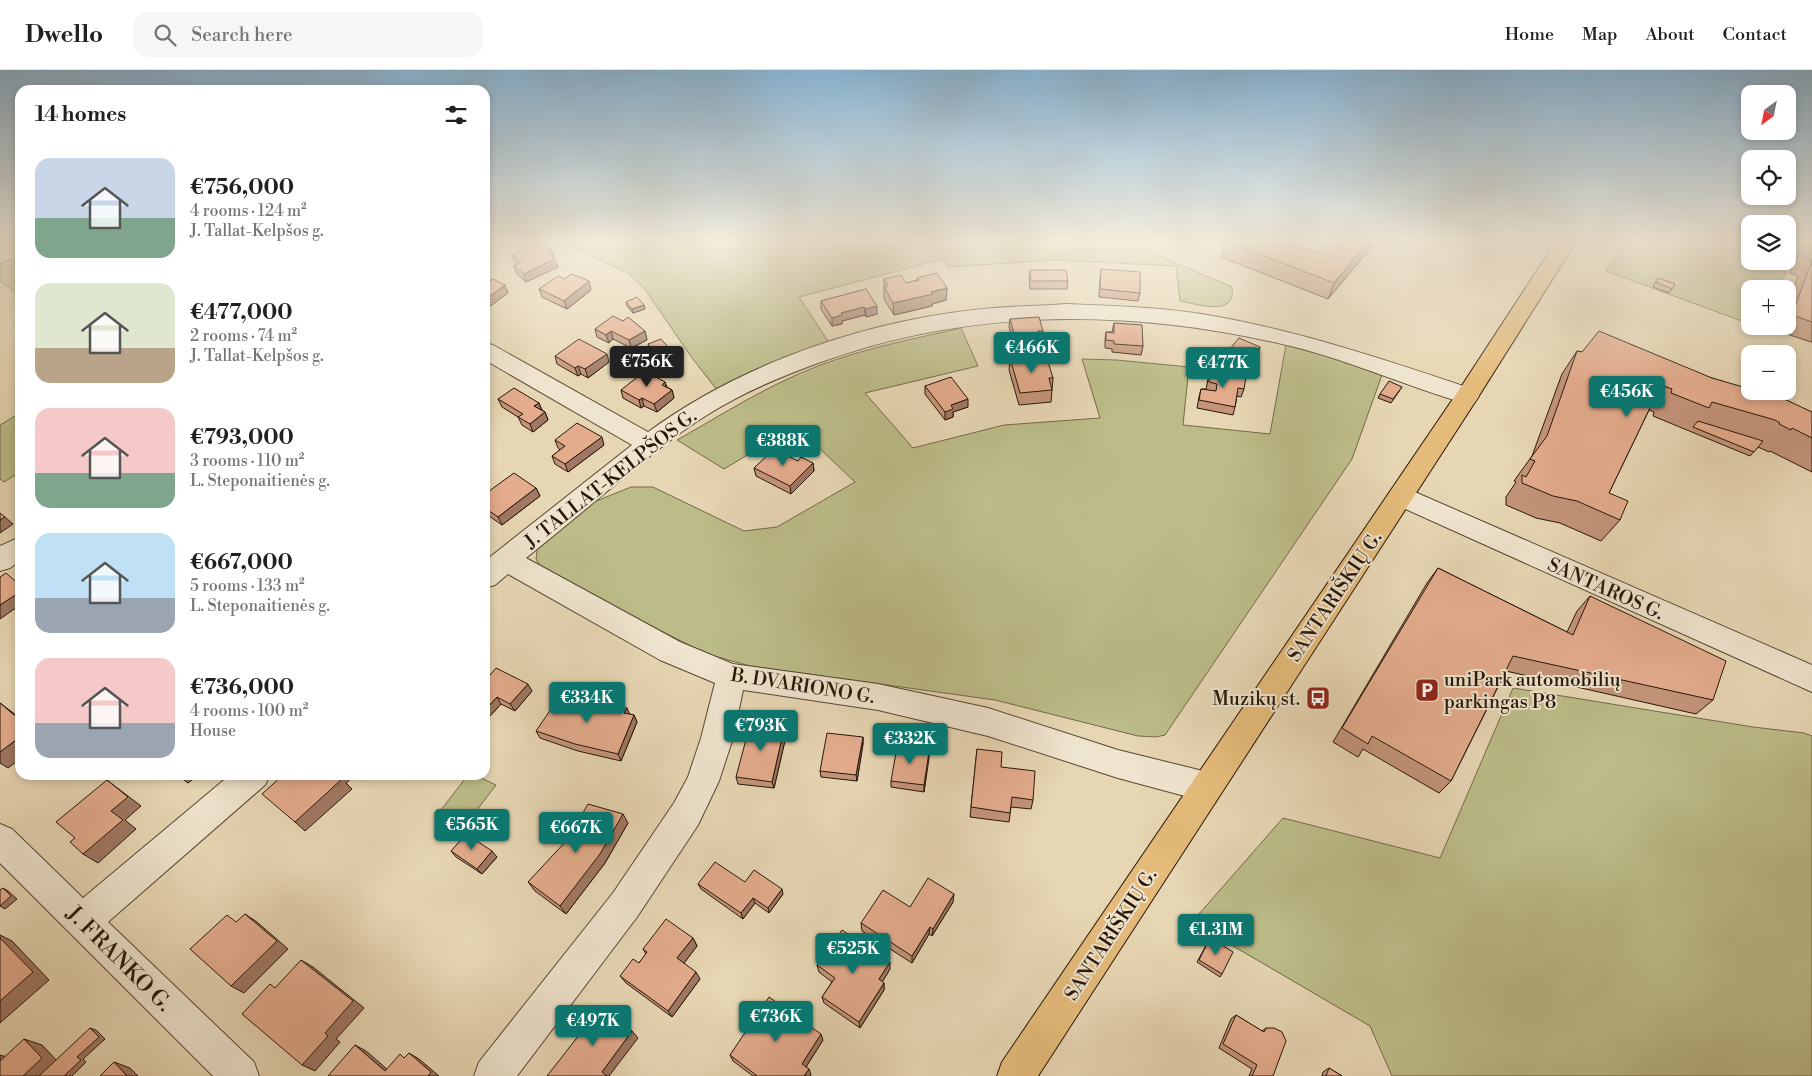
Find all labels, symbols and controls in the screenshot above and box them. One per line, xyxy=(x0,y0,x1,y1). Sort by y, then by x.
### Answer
search box xyxy=(133,12,483,57)
text: Dwello xyxy=(25,20,103,50)
icon: search xyxy=(151,21,179,49)
text: Search here xyxy=(191,23,293,47)
text: Home xyxy=(1505,23,1554,46)
text: Map xyxy=(1582,23,1618,46)
text: About xyxy=(1646,23,1695,46)
text: Contact xyxy=(1723,23,1787,46)
north arrow xyxy=(1741,85,1796,140)
map controls xyxy=(1741,85,1796,400)
icon: filters xyxy=(442,101,470,129)
text: 14 homes xyxy=(35,102,126,128)
button: locate xyxy=(1741,150,1796,205)
text: €756,000 xyxy=(190,175,294,201)
icon: home xyxy=(75,178,135,238)
text: 4 rooms · 124 m² xyxy=(190,201,307,221)
button: layers xyxy=(1741,215,1796,270)
text: J. Tallat-Kelpšos g. xyxy=(190,221,324,241)
button: + xyxy=(1741,280,1796,335)
text: €477,000 xyxy=(190,300,293,326)
icon: home xyxy=(75,303,135,363)
text: 2 rooms · 74 m² xyxy=(190,326,297,346)
pin: €466K xyxy=(997,332,1067,374)
text: €466K xyxy=(1005,338,1059,358)
button: − xyxy=(1741,345,1796,400)
text: J. Tallat-Kelpšos g. xyxy=(190,346,324,366)
pin: €756K xyxy=(612,346,682,388)
pin: €477K xyxy=(1188,346,1258,389)
text: €756K xyxy=(621,352,673,372)
text: €477K xyxy=(1197,353,1249,373)
pin: €456K xyxy=(1592,376,1662,418)
text: €456K xyxy=(1600,382,1654,402)
street label: J. TALLAT-KELPŠOS G. xyxy=(518,403,701,554)
pin: €388K xyxy=(748,424,818,467)
text: €793,000 xyxy=(190,425,294,451)
icon: home xyxy=(75,428,135,488)
text: €388K xyxy=(756,431,810,451)
text: 3 rooms · 110 m² xyxy=(190,451,304,471)
text: L. Steponaitienės g. xyxy=(190,471,330,491)
street label: SANTARIŠKIŲ G. xyxy=(1281,526,1387,666)
text: €667,000 xyxy=(190,550,293,576)
icon: home xyxy=(75,553,135,613)
street label: SANTAROS G. xyxy=(1544,553,1667,625)
text: 5 rooms · 133 m² xyxy=(190,576,305,596)
text: L. Steponaitienės g. xyxy=(190,596,330,616)
street label: B. DVARIONO G. xyxy=(728,663,876,709)
place label: uniPark automobilių parkingas P8 xyxy=(1444,668,1621,714)
text: €736,000 xyxy=(190,675,294,701)
parking icon: uniPark automobilių parkingas P8 xyxy=(1414,677,1440,703)
icon: home xyxy=(75,678,135,738)
pin: €334K xyxy=(552,682,622,724)
bus stop icon: Muzikų st. xyxy=(1305,685,1331,711)
place label: Muzikų st. xyxy=(1212,687,1300,711)
text: €334K xyxy=(560,688,614,708)
text: 4 rooms · 100 m² xyxy=(190,701,308,721)
pin: €793K xyxy=(726,710,796,752)
text: €793K xyxy=(735,716,787,736)
text: House xyxy=(190,721,236,741)
pin: €332K xyxy=(875,722,945,765)
text: €332K xyxy=(884,729,936,749)
pin: €565K xyxy=(437,808,507,851)
pin: €667K xyxy=(541,812,611,854)
text: €565K xyxy=(445,815,499,835)
text: €667K xyxy=(550,818,602,838)
street label: SANTARIŠKIŲ G. xyxy=(1058,864,1162,1005)
street label: J. FRANKO G. xyxy=(60,900,177,1017)
pin: €1.31M xyxy=(1175,914,1257,956)
text: €1.31M xyxy=(1189,920,1243,940)
pin: €525K xyxy=(818,932,888,975)
text: €525K xyxy=(826,939,880,959)
pin: €736K xyxy=(741,1000,811,1043)
pin: €497K xyxy=(558,1004,628,1047)
text: €736K xyxy=(750,1007,802,1027)
text: €497K xyxy=(566,1011,620,1031)

